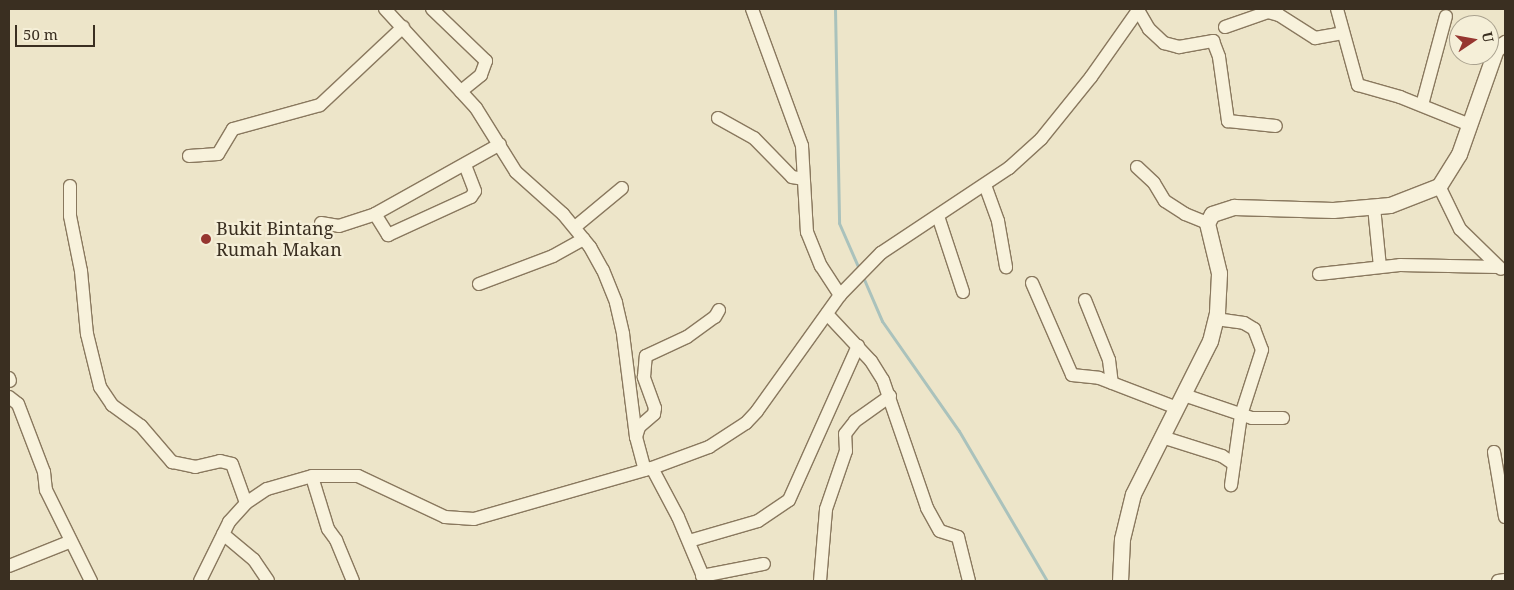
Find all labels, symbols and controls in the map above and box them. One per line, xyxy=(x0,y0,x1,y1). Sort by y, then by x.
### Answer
scale bar xyxy=(18,15,98,47)
north arrow xyxy=(1449,15,1499,65)
text: 50 m xyxy=(23,24,58,44)
text: U xyxy=(1478,30,1499,44)
place label: Bukit Bintang Rumah Makan xyxy=(216,218,342,260)
marker: Bukit Bintang Rumah Makan xyxy=(200,233,212,245)

